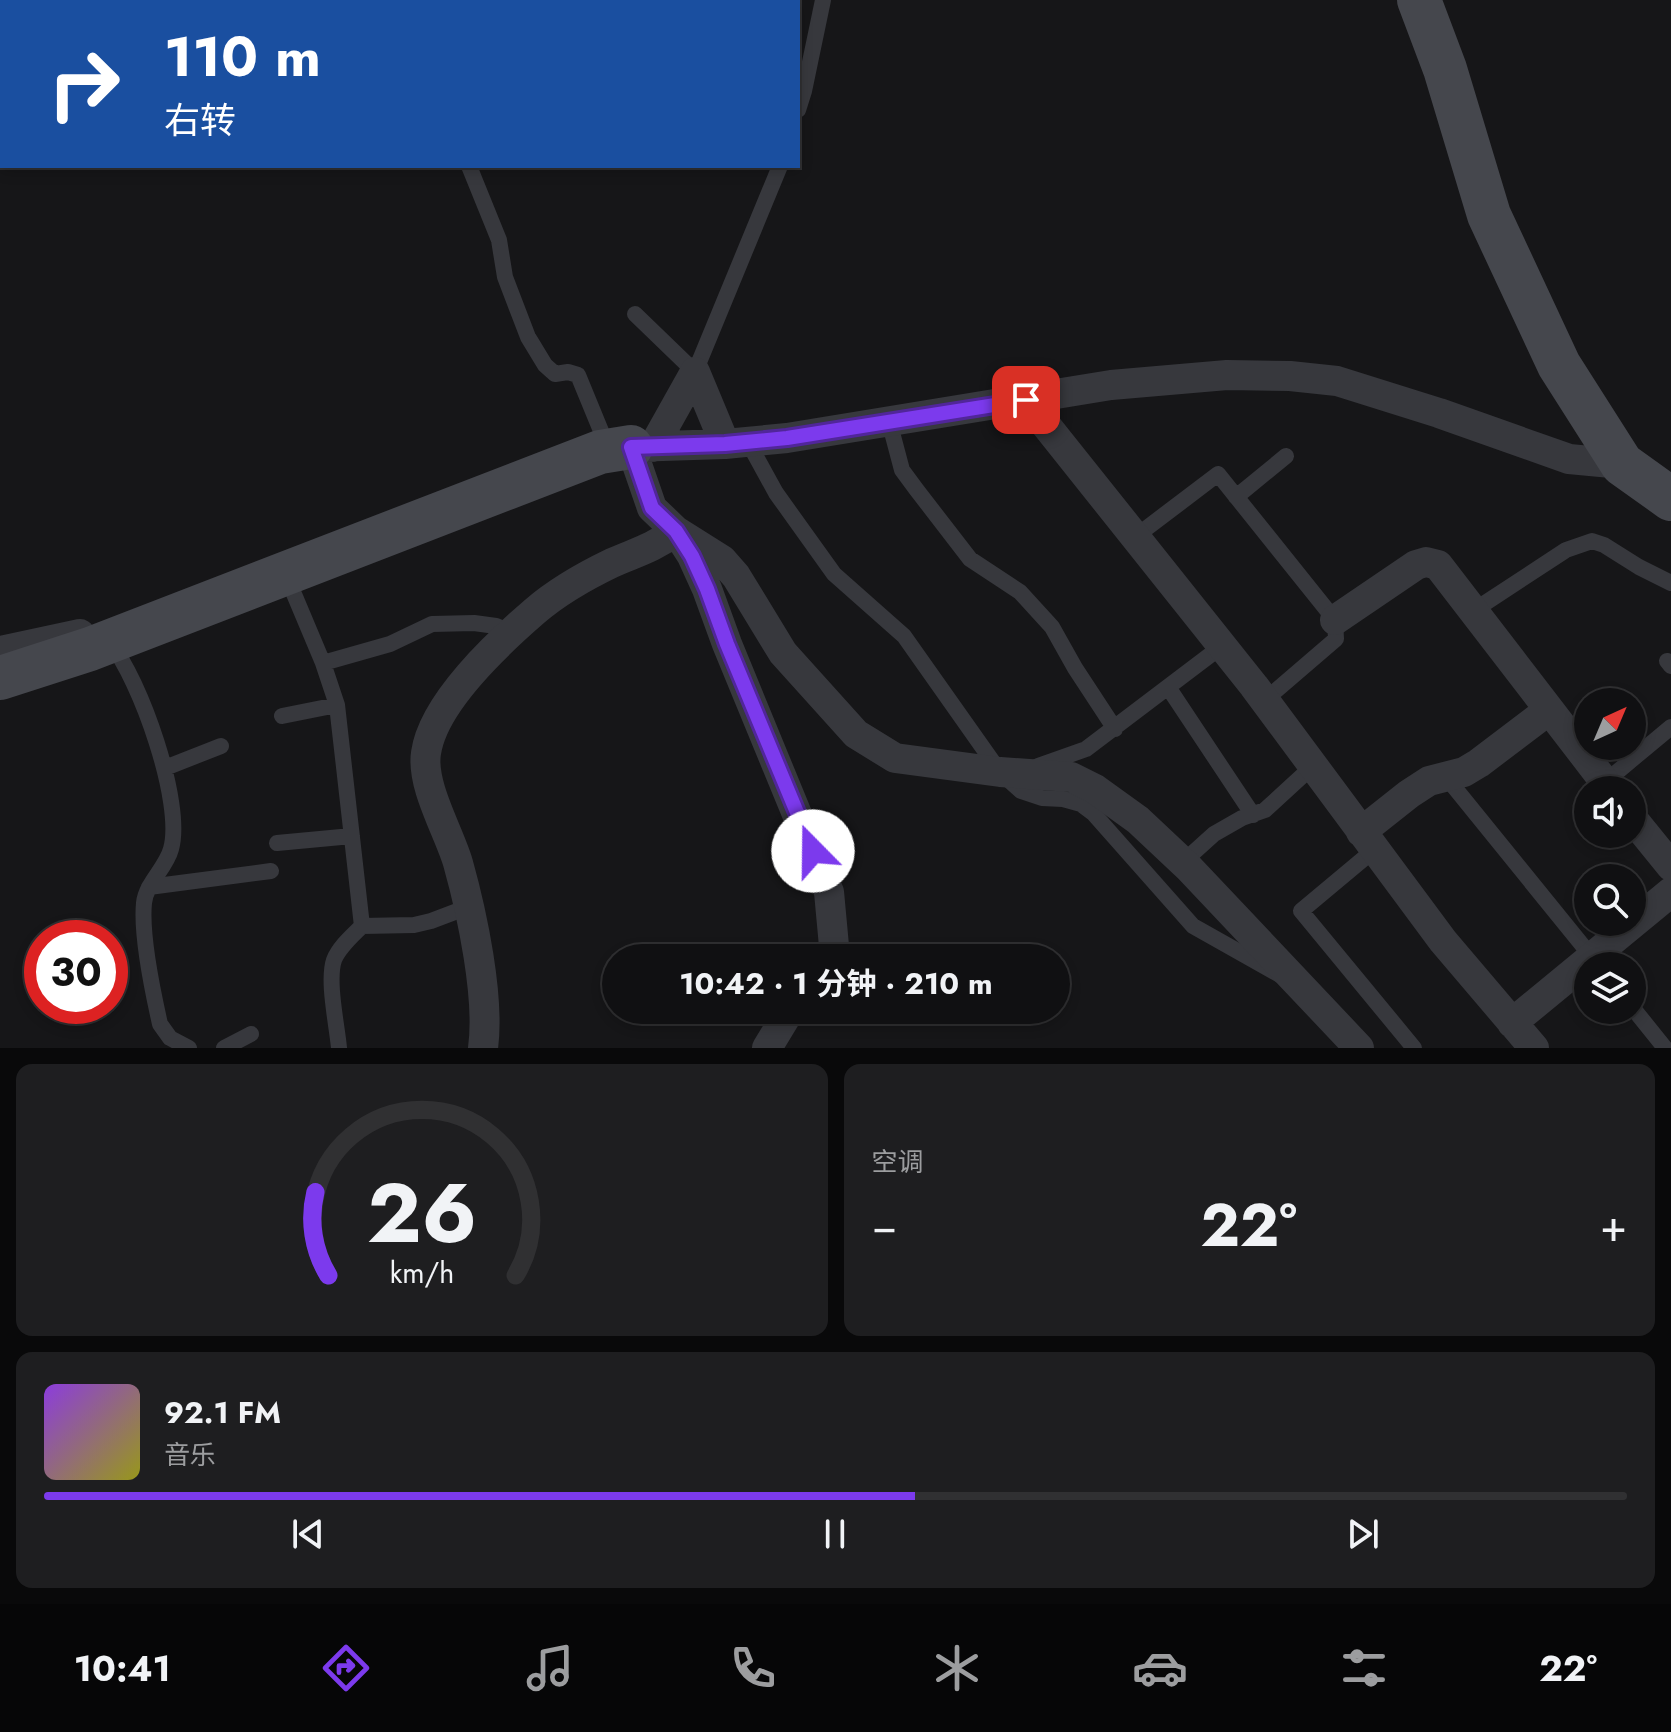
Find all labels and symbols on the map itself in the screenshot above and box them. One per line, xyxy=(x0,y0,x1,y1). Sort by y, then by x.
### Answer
pin xyxy=(992,366,1060,434)
north arrow xyxy=(1574,688,1646,760)
position arrow xyxy=(771,809,855,893)
speed limit sign: 30 xyxy=(24,920,128,1024)

